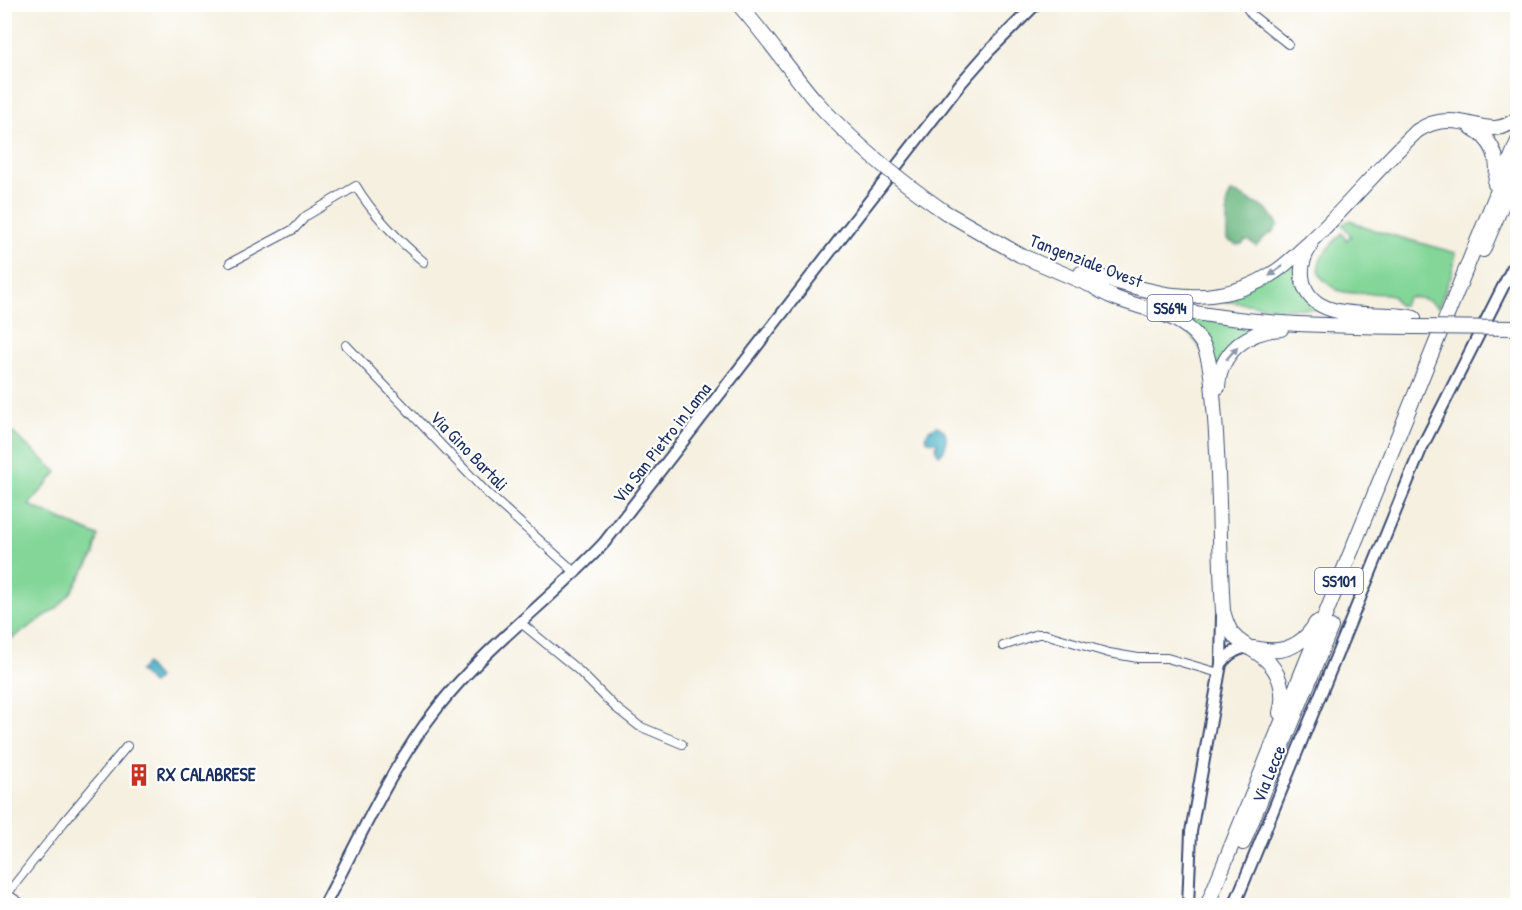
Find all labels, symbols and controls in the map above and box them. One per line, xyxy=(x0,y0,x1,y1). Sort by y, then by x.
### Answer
street label: Tangenziale Ovest xyxy=(1026,227,1147,294)
one-way arrow xyxy=(1269,265,1285,277)
road number: SS694 xyxy=(1148,295,1192,321)
one-way arrow xyxy=(1225,345,1239,360)
street label: Via San Pietro in Lama xyxy=(607,377,717,508)
street label: Via Gino Bartali xyxy=(425,405,514,496)
road number: SS101 xyxy=(1315,568,1363,594)
street label: Via Lecce xyxy=(1246,741,1291,806)
building icon: RX CALABRESE xyxy=(126,762,152,788)
place label: RX CALABRESE xyxy=(157,762,257,787)

